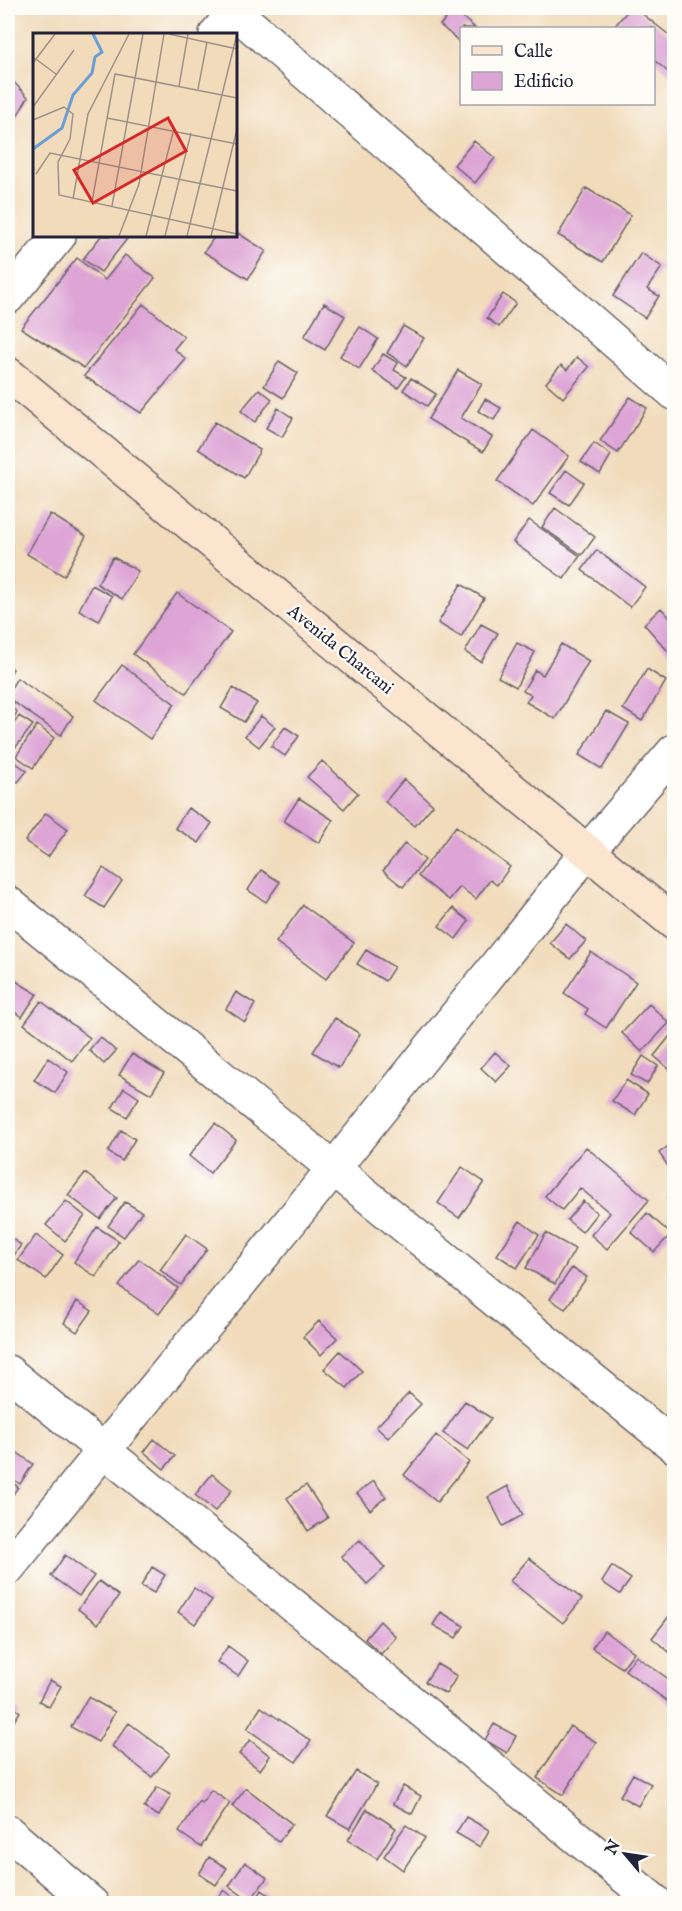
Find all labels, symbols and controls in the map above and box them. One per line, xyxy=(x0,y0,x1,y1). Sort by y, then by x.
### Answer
legend xyxy=(460,27,655,105)
inset map xyxy=(33,33,237,237)
text: Calle xyxy=(514,41,553,64)
text: Edificio xyxy=(514,71,574,94)
street label: Avenida Charcani xyxy=(281,600,398,700)
north arrow xyxy=(595,1824,655,1884)
text: N xyxy=(601,1837,626,1859)

